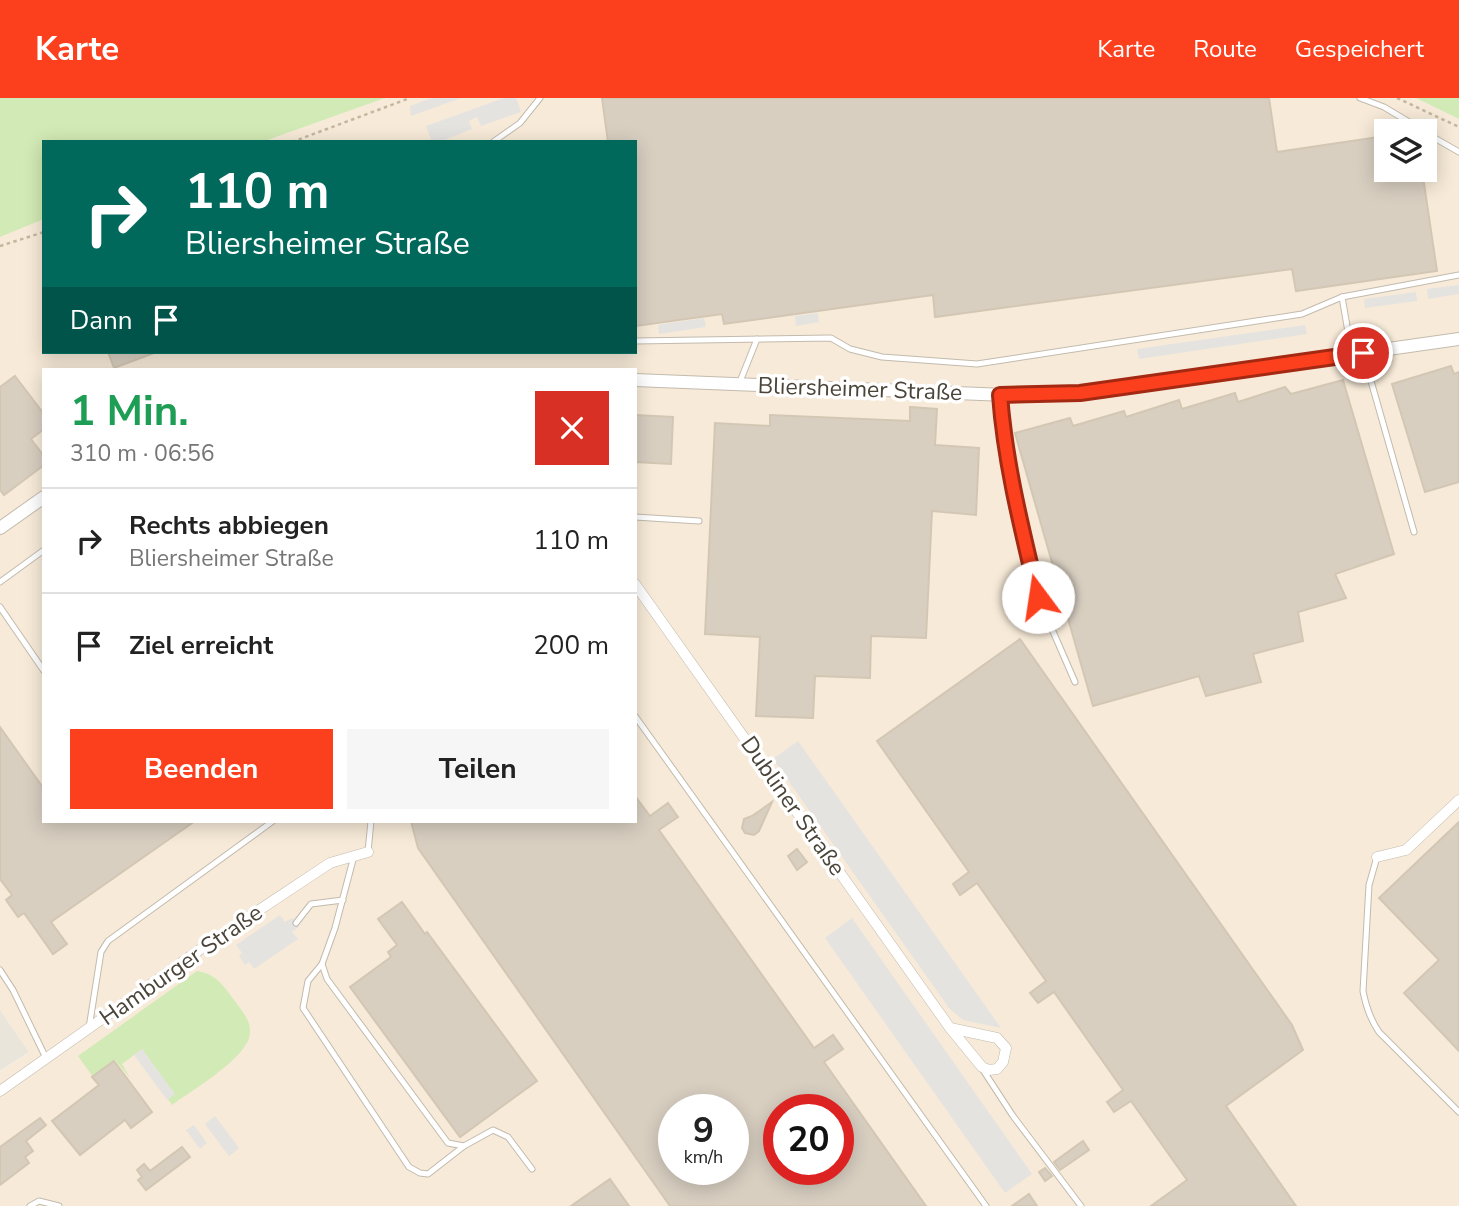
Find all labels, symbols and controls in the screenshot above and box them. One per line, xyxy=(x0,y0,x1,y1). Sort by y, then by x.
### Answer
text: Karte xyxy=(35,27,119,72)
text: Karte xyxy=(1097,33,1155,65)
text: Route xyxy=(1193,33,1257,65)
text: Gespeichert xyxy=(1295,33,1424,65)
map controls xyxy=(1374,119,1437,182)
button: layers xyxy=(1374,119,1437,182)
text: 110 m xyxy=(185,158,329,225)
icon: right xyxy=(70,168,161,259)
text: Bliersheimer Straße xyxy=(185,222,470,265)
icon: arrive xyxy=(147,301,185,339)
text: Dann xyxy=(70,303,133,338)
pin xyxy=(1333,323,1393,383)
icon: arrive xyxy=(1344,334,1382,372)
street label: Bliersheimer Straße xyxy=(757,370,963,408)
text: 1 Min. xyxy=(70,383,189,440)
button: close xyxy=(535,391,609,465)
text: 310 m · 06:56 xyxy=(70,438,215,469)
text: Rechts abbiegen xyxy=(129,508,329,543)
icon: right xyxy=(70,522,108,560)
text: 110 m xyxy=(533,523,609,558)
text: Bliersheimer Straße xyxy=(129,543,334,574)
position arrow xyxy=(1001,560,1075,634)
icon: arrive xyxy=(70,627,108,665)
text: Ziel erreicht xyxy=(129,628,273,663)
text: 200 m xyxy=(533,628,609,663)
button: Beenden xyxy=(70,729,333,809)
button: Teilen xyxy=(347,729,609,809)
street label: Dubliner Straße xyxy=(733,730,853,882)
street label: Hamburger Straße xyxy=(93,897,269,1033)
speed limit sign: 20 xyxy=(763,1094,854,1185)
text: 9 xyxy=(693,1107,714,1154)
text: km/h xyxy=(684,1145,723,1169)

